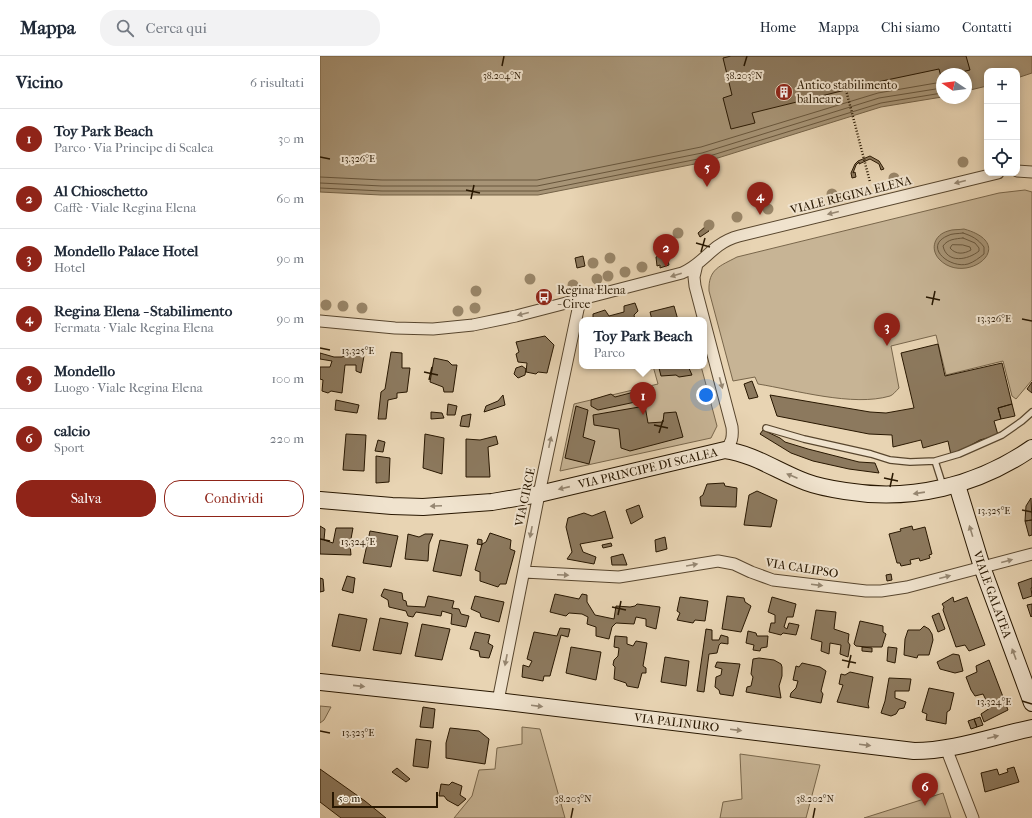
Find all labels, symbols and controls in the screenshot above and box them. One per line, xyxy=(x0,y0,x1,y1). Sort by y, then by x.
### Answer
search box xyxy=(100,10,380,46)
text: Mappa xyxy=(20,17,76,39)
icon: search xyxy=(114,17,136,39)
text: Cerca qui xyxy=(146,19,207,37)
text: Home xyxy=(760,19,796,36)
text: Mappa xyxy=(818,19,859,36)
text: Chi siamo xyxy=(881,19,940,36)
text: Contatti xyxy=(962,19,1012,36)
north arrow xyxy=(936,68,972,104)
map controls xyxy=(984,68,1020,176)
button: + xyxy=(984,68,1020,104)
text: 38.204°N xyxy=(483,70,522,82)
text: 38.203°N xyxy=(725,70,763,82)
text: Vicino xyxy=(16,72,63,92)
text: 6 risultati xyxy=(250,75,304,90)
place label: Antico stabilimento balneare xyxy=(796,78,897,106)
building icon: Antico stabilimento balneare xyxy=(774,82,794,102)
button: − xyxy=(984,104,1020,140)
text: Toy Park Beach xyxy=(54,122,153,140)
text: 1 xyxy=(27,131,31,146)
text: 30 m xyxy=(278,131,304,146)
text: Parco · Via Principe di Scalea xyxy=(54,140,213,155)
button: locate xyxy=(984,140,1020,176)
text: 13.326°E xyxy=(341,153,375,165)
pin: 5 xyxy=(694,154,720,187)
street label: VIALE REGINA ELENA xyxy=(788,173,913,217)
one-way arrow xyxy=(953,179,966,185)
text: Al Chioschetto xyxy=(54,182,148,200)
pin: 4 xyxy=(747,182,773,215)
text: 2 xyxy=(26,191,32,206)
text: 60 m xyxy=(276,191,304,206)
text: Caffè · Viale Regina Elena xyxy=(54,200,196,215)
one-way arrow xyxy=(827,210,840,216)
pin: 2 xyxy=(653,234,679,267)
text: Mondello Palace Hotel xyxy=(54,242,198,260)
text: 3 xyxy=(26,251,32,266)
text: 90 m xyxy=(276,251,304,266)
text: Hotel xyxy=(54,260,85,275)
one-way arrow xyxy=(670,272,682,278)
place label: Regina Elena - Circe xyxy=(557,283,626,311)
bus stop icon: Regina Elena - Circe xyxy=(534,287,554,307)
text: Regina Elena - Stabilimento xyxy=(54,302,232,320)
text: 4 xyxy=(25,311,33,326)
text: 90 m xyxy=(276,311,304,326)
one-way arrow xyxy=(517,311,529,317)
pin: 3 xyxy=(874,313,900,346)
text: 13.326°E xyxy=(977,313,1011,325)
popup xyxy=(579,317,707,369)
text: Fermata · Viale Regina Elena xyxy=(54,320,214,335)
text: Toy Park Beach xyxy=(593,327,693,345)
text: 13.325°E xyxy=(342,345,374,357)
text: Parco xyxy=(593,345,625,360)
text: Mondello xyxy=(54,362,115,380)
text: 5 xyxy=(26,371,32,386)
text: 100 m xyxy=(271,371,304,386)
one-way arrow xyxy=(718,377,724,390)
text: Luogo · Viale Regina Elena xyxy=(54,380,203,395)
pin: 1 xyxy=(630,382,656,415)
your location xyxy=(696,385,716,405)
text: calcio xyxy=(54,422,90,440)
text: 6 xyxy=(25,431,33,446)
text: 220 m xyxy=(270,431,304,446)
one-way arrow xyxy=(547,436,553,448)
text: Sport xyxy=(54,440,85,455)
street label: VIA PRINCIPE DI SCALEA xyxy=(576,445,719,492)
street label: VIA CIRCE xyxy=(512,466,538,528)
one-way arrow xyxy=(785,473,797,479)
button: Salva xyxy=(16,480,156,517)
button: Condividi xyxy=(164,480,304,517)
one-way arrow xyxy=(558,486,570,492)
one-way arrow xyxy=(913,490,925,496)
one-way arrow xyxy=(429,503,442,509)
text: 13.325°E xyxy=(978,505,1010,517)
one-way arrow xyxy=(968,525,974,537)
one-way arrow xyxy=(528,526,534,538)
text: 13.324°E xyxy=(341,536,375,548)
street label: VIALE GALATEA xyxy=(970,548,1015,640)
street label: VIA CALIPSO xyxy=(764,555,839,581)
one-way arrow xyxy=(1001,557,1013,563)
one-way arrow xyxy=(685,562,698,568)
one-way arrow xyxy=(557,572,570,578)
one-way arrow xyxy=(940,574,952,580)
one-way arrow xyxy=(811,582,824,588)
one-way arrow xyxy=(1010,647,1016,659)
one-way arrow xyxy=(503,654,509,666)
one-way arrow xyxy=(353,683,365,690)
text: 13.324°E xyxy=(977,696,1011,708)
one-way arrow xyxy=(531,702,543,709)
street label: VIA PALINURO xyxy=(632,710,720,735)
text: 13.323°E xyxy=(342,727,374,739)
one-way arrow xyxy=(730,727,742,733)
one-way arrow xyxy=(987,734,999,740)
one-way arrow xyxy=(859,742,871,749)
pin: 6 xyxy=(912,773,938,806)
scale bar xyxy=(332,790,438,809)
text: 50 m xyxy=(338,792,360,805)
text: 38.203°N xyxy=(554,793,592,805)
text: 38.202°N xyxy=(796,793,834,805)

